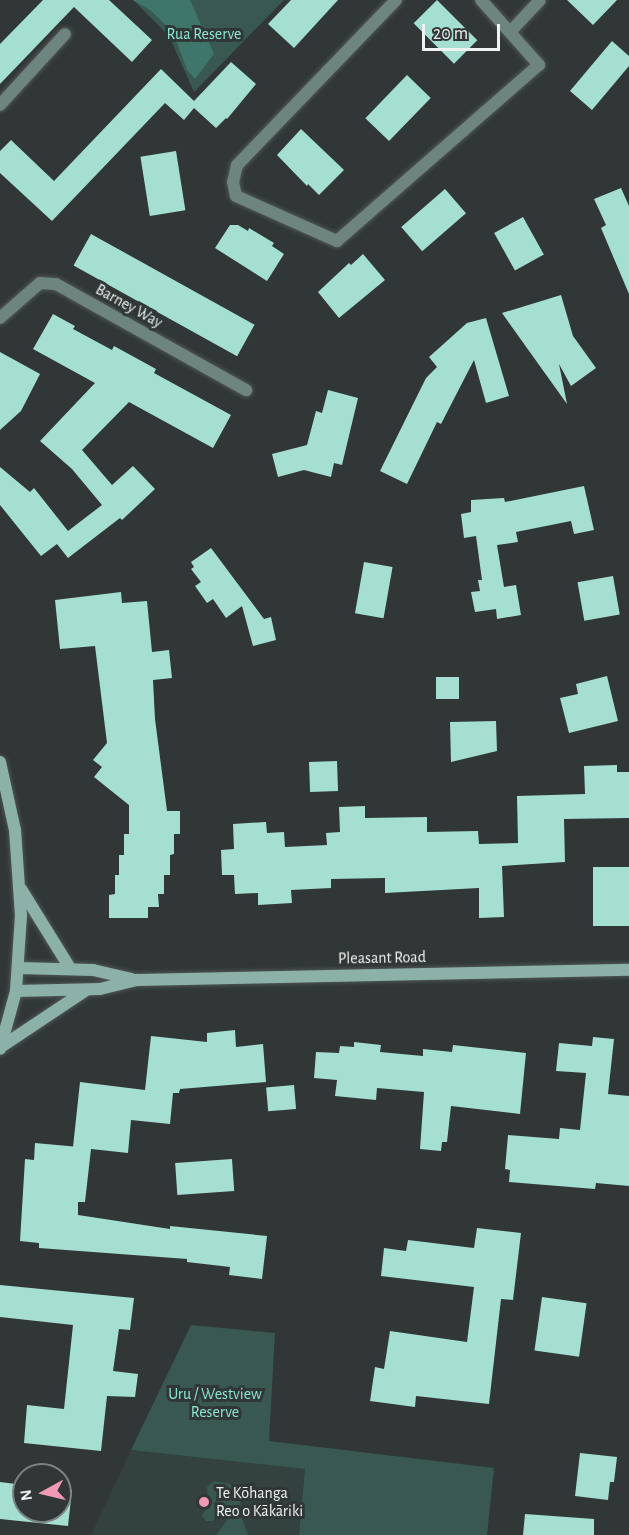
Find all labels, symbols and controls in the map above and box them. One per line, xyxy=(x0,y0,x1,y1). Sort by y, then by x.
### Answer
scale bar xyxy=(425,12,503,50)
park label: Rua Reserve xyxy=(166,24,242,44)
text: 20 m xyxy=(433,25,468,43)
street label: Barney Way xyxy=(92,280,166,332)
street label: Pleasant Road xyxy=(338,948,426,968)
park label: Uru / Westview Reserve xyxy=(168,1384,262,1422)
north arrow xyxy=(12,1463,72,1523)
place label: Te Kōhanga Reo o Kākāriki xyxy=(216,1483,303,1521)
text: N xyxy=(17,1489,35,1502)
marker: Te Kōhanga Reo o Kākāriki xyxy=(197,1495,211,1509)

